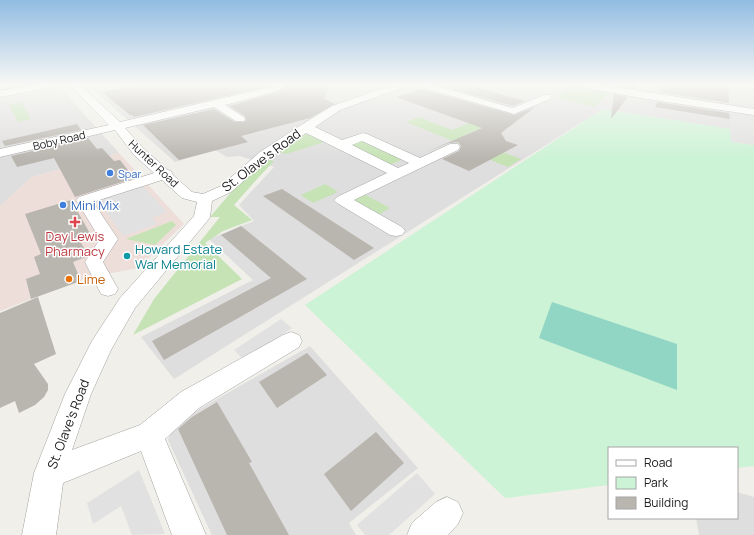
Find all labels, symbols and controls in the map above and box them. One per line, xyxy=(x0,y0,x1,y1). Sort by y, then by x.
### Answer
street label: St. Olave's Road xyxy=(218,124,304,196)
street label: Boby Road xyxy=(31,127,87,153)
street label: Hunter Road xyxy=(126,136,182,190)
place label: Spar xyxy=(118,166,141,181)
marker: Spar xyxy=(105,168,115,178)
place label: Mini Mix xyxy=(71,196,119,214)
marker: Mini Mix xyxy=(58,200,68,210)
marker: Day Lewis Pharmacy xyxy=(70,217,80,227)
place label: Day Lewis Pharmacy xyxy=(45,227,105,260)
place label: Howard Estate War Memorial xyxy=(135,240,223,273)
marker: Howard Estate War Memorial xyxy=(122,251,132,261)
place label: Lime xyxy=(77,270,106,288)
marker: Lime xyxy=(64,274,74,284)
street label: St. Olave's Road xyxy=(43,377,93,471)
legend xyxy=(608,447,738,519)
text: Road xyxy=(644,454,672,471)
text: Park xyxy=(644,474,669,491)
text: Building xyxy=(644,494,688,511)

